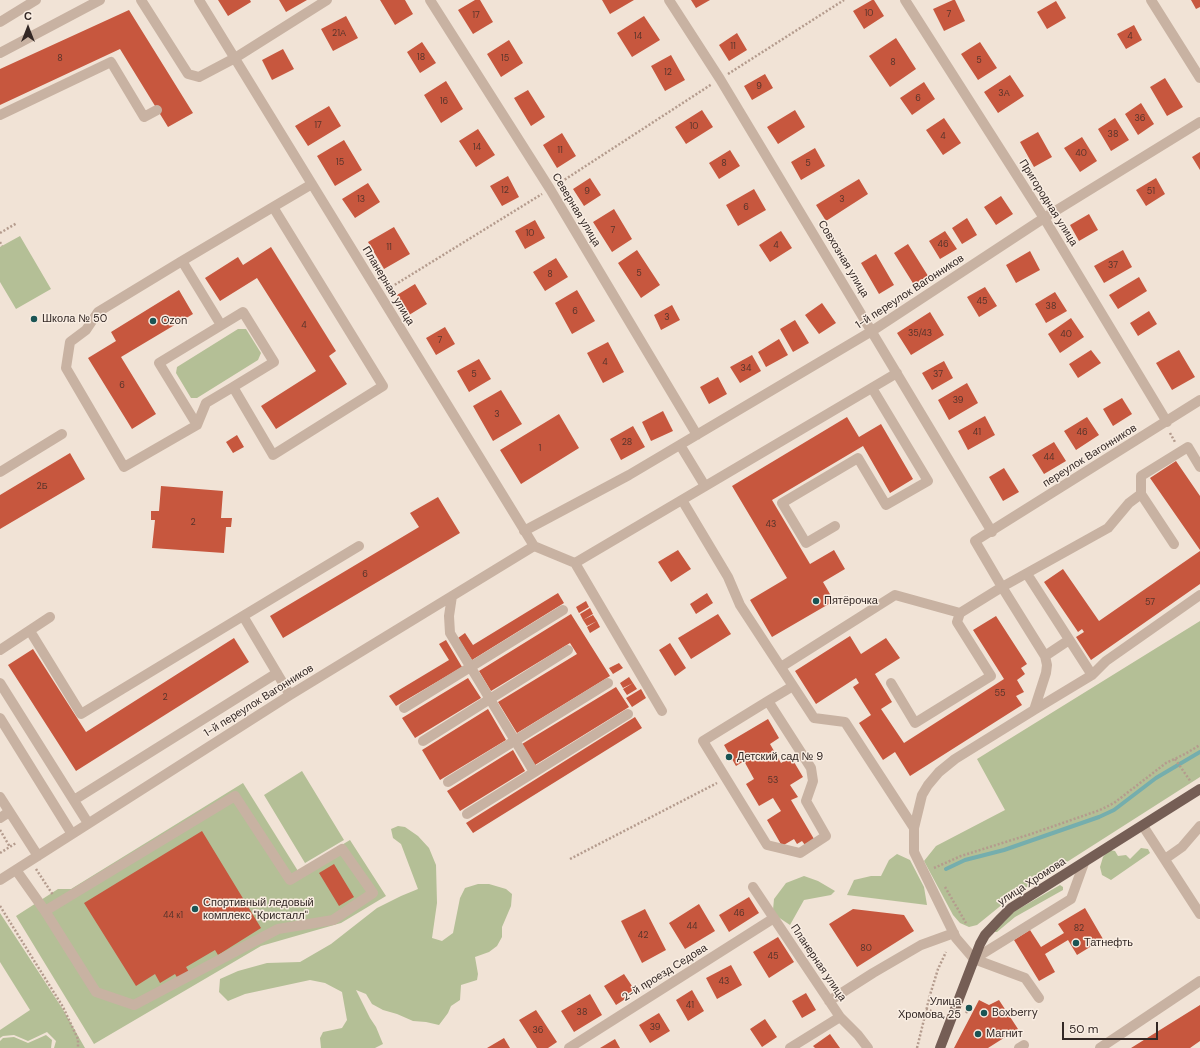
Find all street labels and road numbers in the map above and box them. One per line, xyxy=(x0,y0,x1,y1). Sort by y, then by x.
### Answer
street label: Пригородная улица xyxy=(1016,157,1080,249)
street label: Северная улица xyxy=(549,171,603,249)
street label: Совхозная улица xyxy=(815,218,871,300)
street label: Планерная улица xyxy=(359,244,417,328)
street label: 1-й переулок Вагонников xyxy=(853,252,967,332)
street label: переулок Вагонников xyxy=(1041,422,1139,490)
street label: 1-й переулок Вагонников xyxy=(202,662,316,740)
street label: улица Хромова xyxy=(996,855,1068,909)
street label: Планерная улица xyxy=(787,922,849,1004)
street label: 2-й проезд Седова xyxy=(620,941,710,1005)

